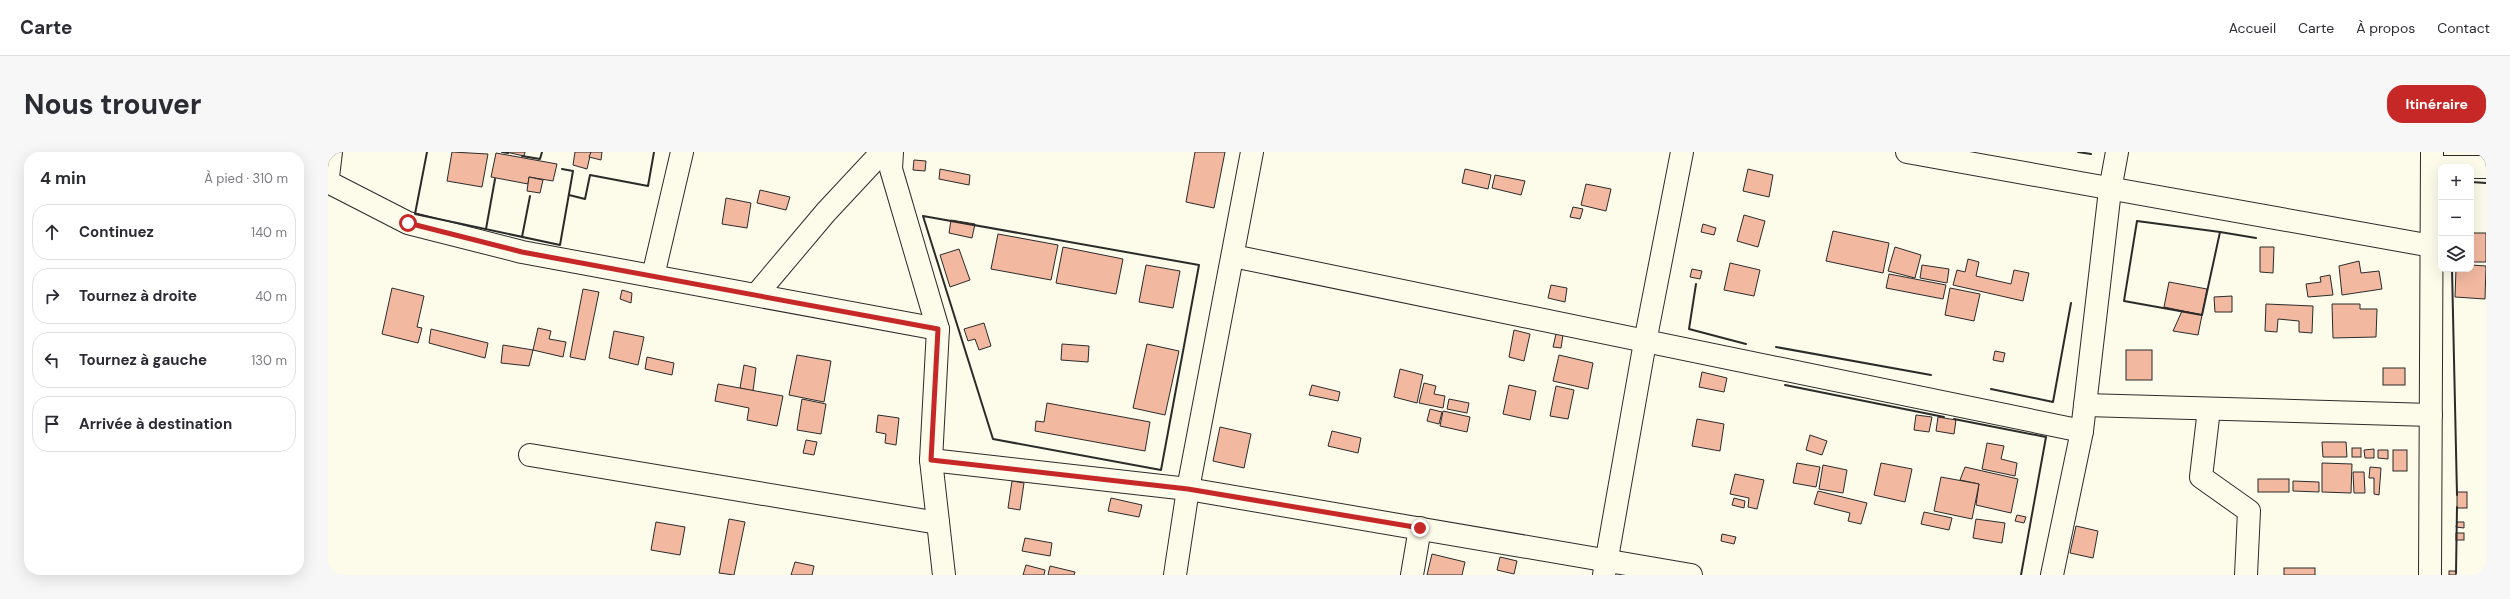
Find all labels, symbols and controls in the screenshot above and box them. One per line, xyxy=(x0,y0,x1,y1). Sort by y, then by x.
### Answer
text: Carte xyxy=(20,15,72,40)
text: Accueil xyxy=(2229,19,2276,37)
text: Carte xyxy=(2298,19,2334,37)
text: À propos xyxy=(2356,19,2415,37)
text: Contact xyxy=(2437,19,2490,37)
button: Itinéraire xyxy=(2387,85,2486,123)
text: Nous trouver xyxy=(24,86,201,123)
map controls xyxy=(2438,164,2474,272)
button: + xyxy=(2438,164,2474,200)
text: 4 min xyxy=(40,167,86,189)
text: À pied · 310 m xyxy=(204,170,288,187)
button: − xyxy=(2438,200,2474,236)
route start xyxy=(399,214,417,232)
icon: ahead xyxy=(41,221,63,243)
text: Continuez xyxy=(79,222,154,242)
text: 140 m xyxy=(251,224,287,241)
button: layers xyxy=(2438,236,2474,272)
icon: right xyxy=(41,285,63,307)
text: Tournez à droite xyxy=(79,286,197,306)
text: 40 m xyxy=(255,288,287,305)
icon: left xyxy=(41,349,63,371)
text: Tournez à gauche xyxy=(79,350,207,370)
text: 130 m xyxy=(251,352,287,369)
icon: arrive xyxy=(41,413,63,435)
text: Arrivée à destination xyxy=(79,414,232,434)
route end xyxy=(1411,519,1429,537)

